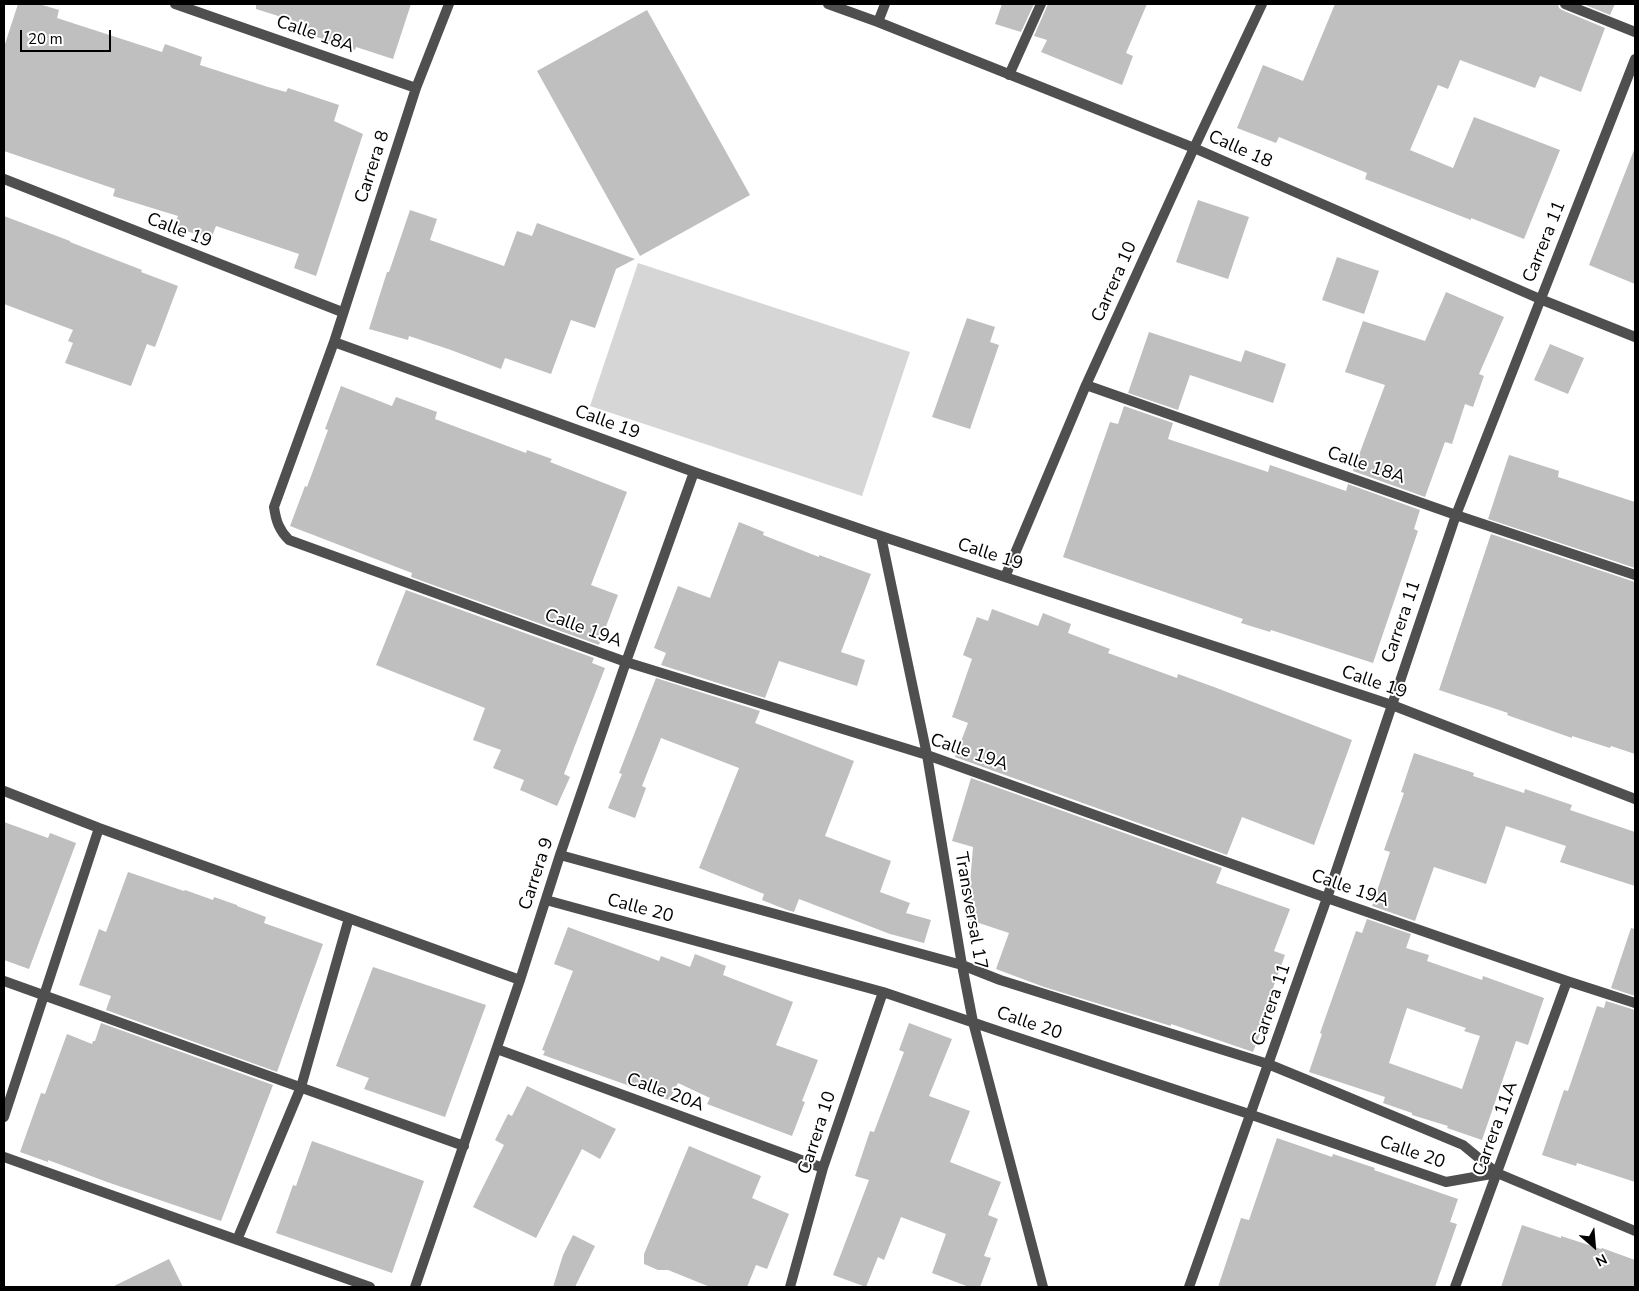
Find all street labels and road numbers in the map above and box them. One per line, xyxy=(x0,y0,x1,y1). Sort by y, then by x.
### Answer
street label: Calle 18A xyxy=(273,12,357,58)
street label: Calle 18 xyxy=(1205,126,1275,174)
street label: Carrera 8 xyxy=(351,128,395,206)
street label: Carrera 11 xyxy=(1519,198,1571,286)
street label: Calle 19 xyxy=(144,209,214,253)
street label: Carrera 10 xyxy=(1088,238,1142,326)
street label: Calle 19 xyxy=(571,401,643,445)
street label: Calle 18A xyxy=(1324,443,1408,489)
street label: Calle 19 xyxy=(954,534,1026,576)
street label: Carrera 11 xyxy=(1378,578,1426,666)
street label: Calle 19A xyxy=(541,605,625,653)
street label: Calle 19 xyxy=(1338,662,1410,704)
street label: Calle 19A xyxy=(927,730,1011,776)
street label: Carrera 9 xyxy=(515,835,559,913)
street label: Transversal 17 xyxy=(949,851,991,971)
street label: Calle 19A xyxy=(1308,866,1392,912)
street label: Calle 20 xyxy=(604,890,676,928)
street label: Carrera 11 xyxy=(1248,961,1296,1049)
street label: Calle 20 xyxy=(993,1003,1065,1045)
street label: Calle 20A xyxy=(623,1069,707,1117)
street label: Carrera 11A xyxy=(1469,1079,1523,1179)
street label: Carrera 10 xyxy=(794,1089,842,1177)
street label: Calle 20 xyxy=(1376,1132,1448,1174)

